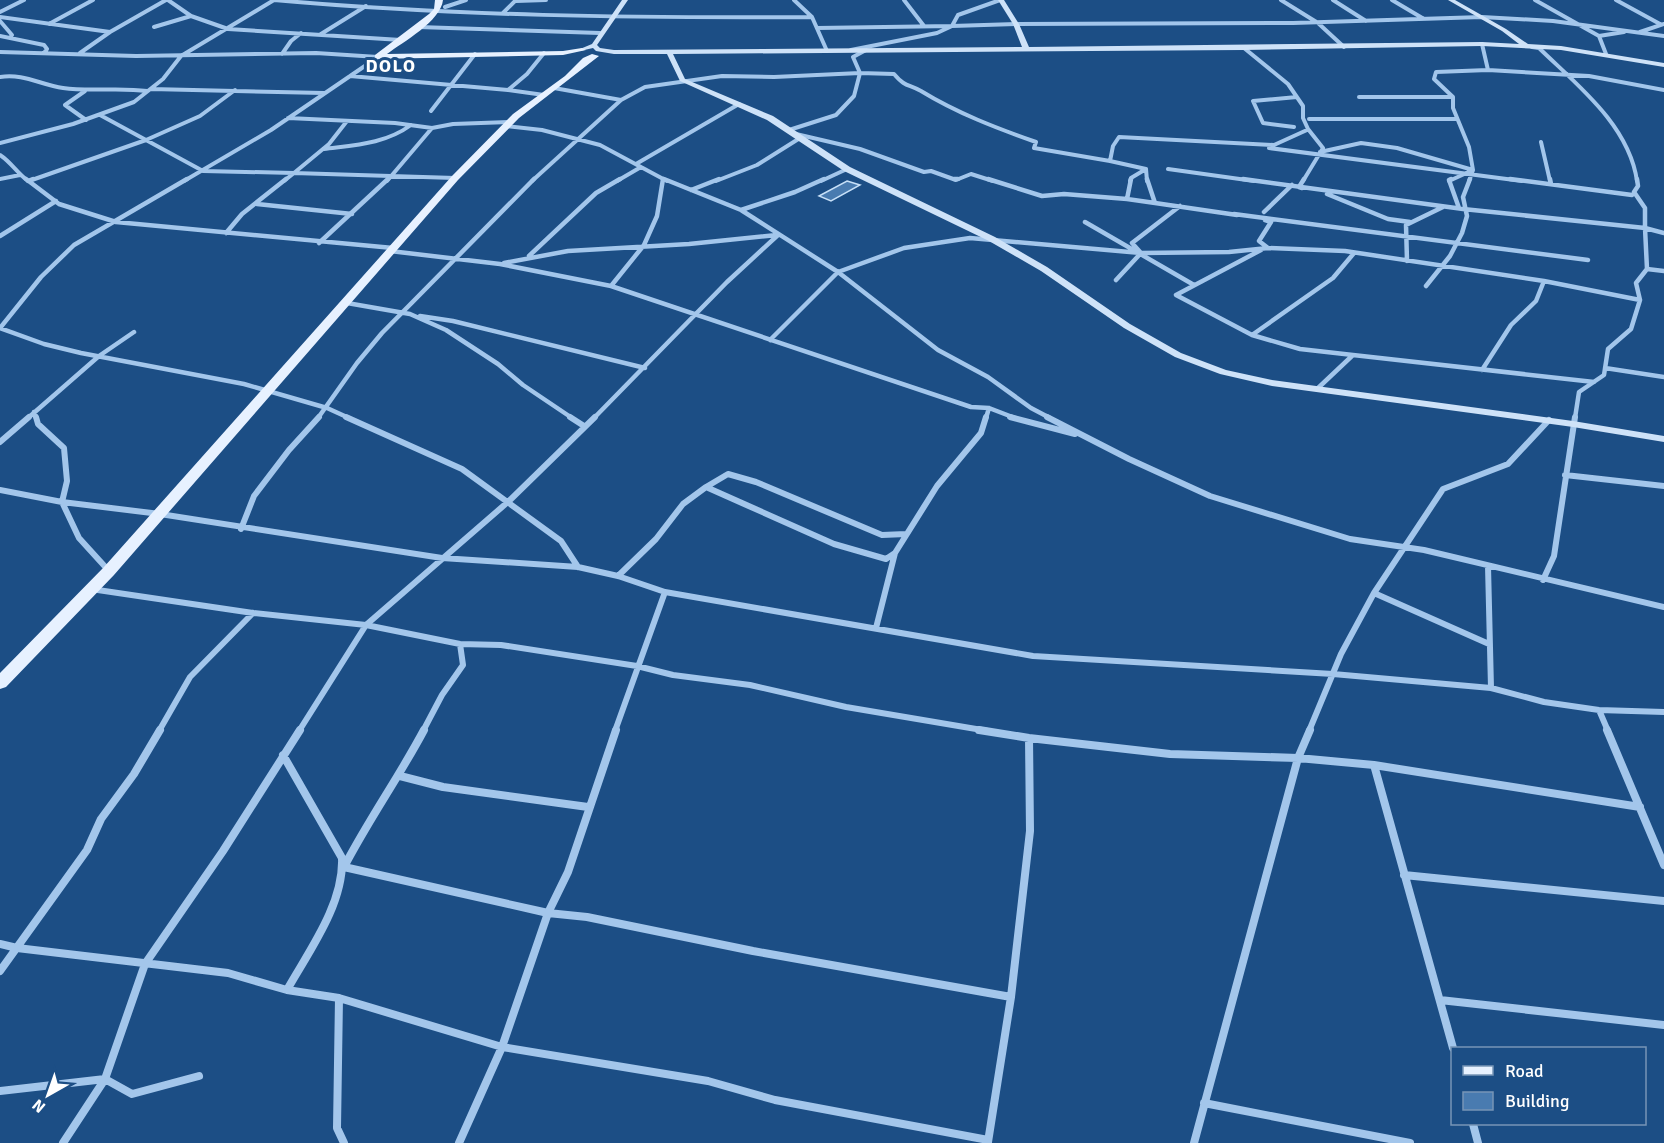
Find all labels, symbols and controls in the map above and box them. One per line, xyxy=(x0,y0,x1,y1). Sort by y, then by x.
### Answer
district label: DOLO xyxy=(365,55,417,77)
legend xyxy=(1451,1047,1646,1125)
text: Road xyxy=(1505,1060,1544,1082)
north arrow xyxy=(18,1065,78,1125)
text: Building xyxy=(1505,1090,1569,1112)
text: N xyxy=(28,1094,50,1117)

